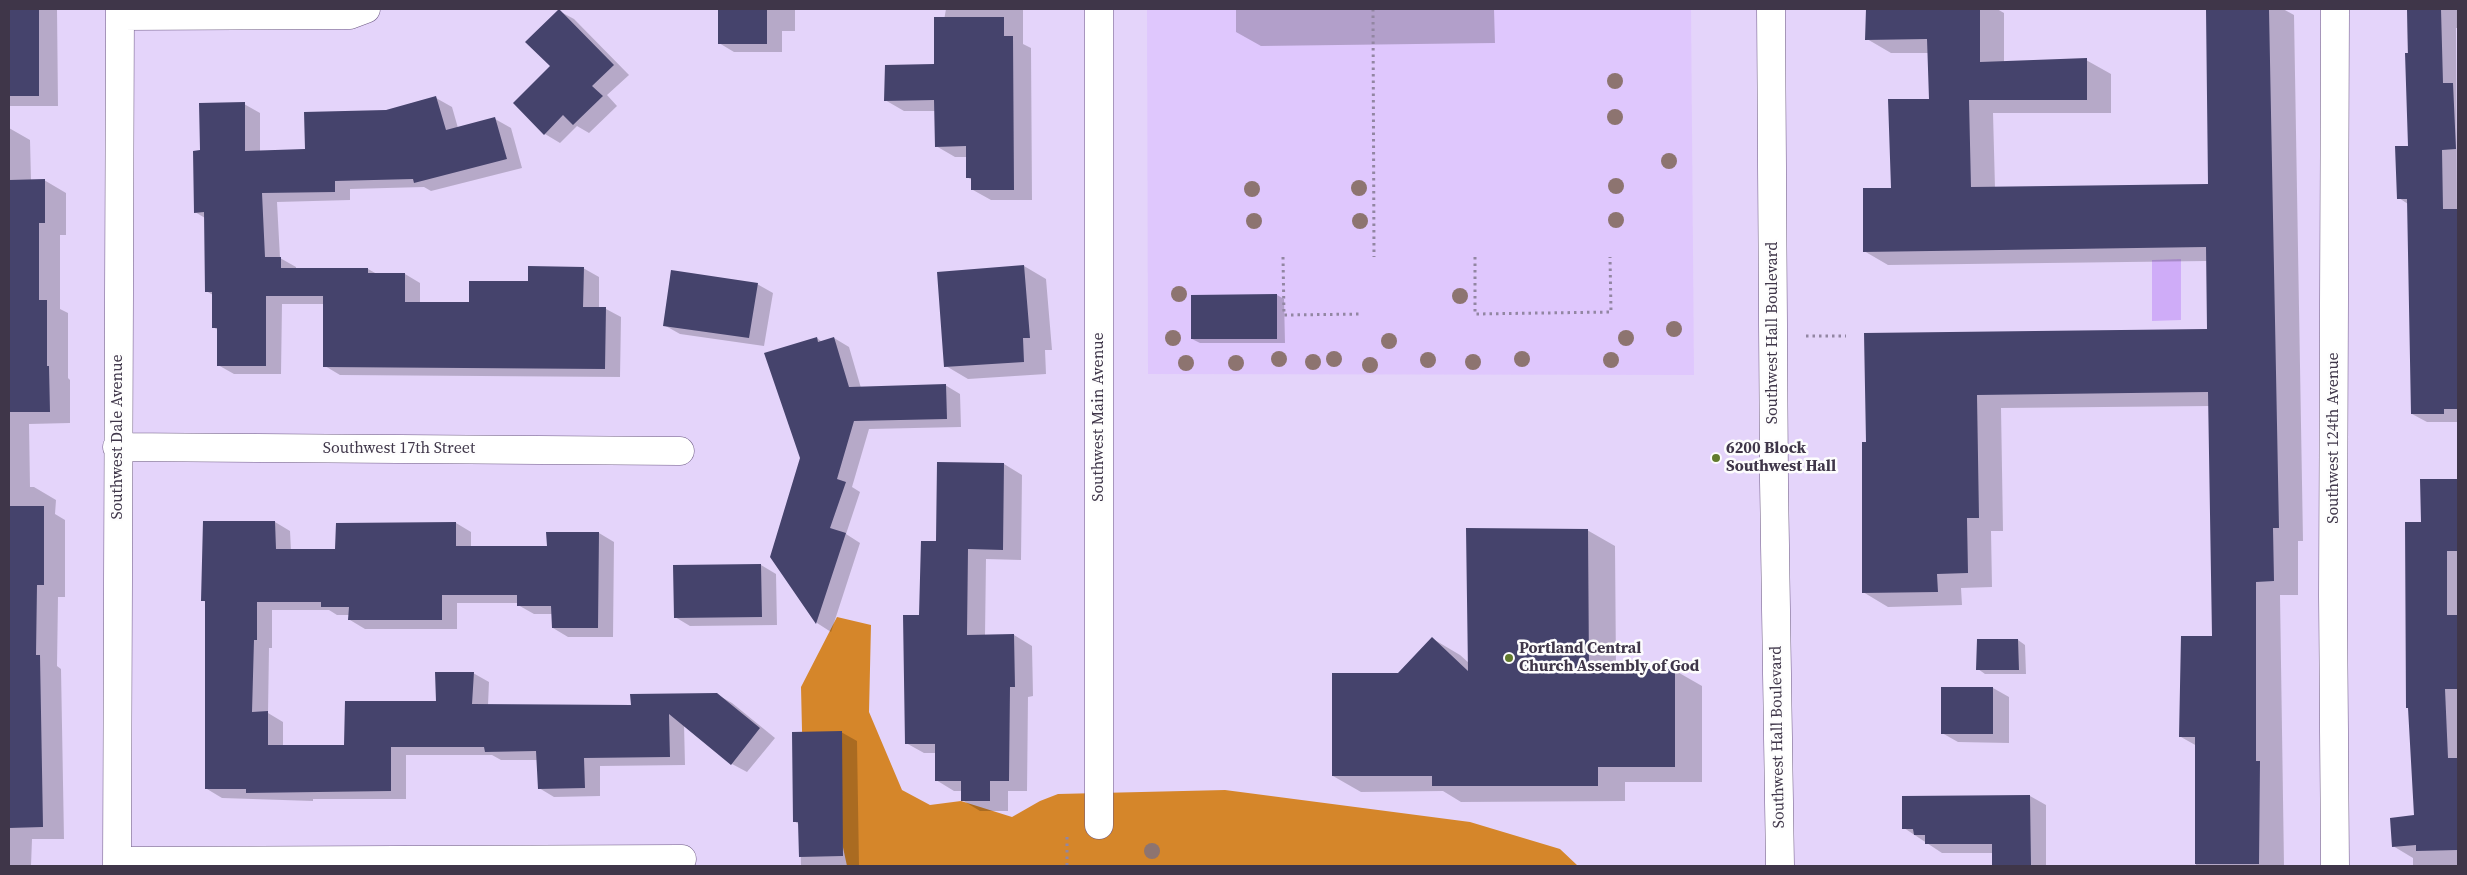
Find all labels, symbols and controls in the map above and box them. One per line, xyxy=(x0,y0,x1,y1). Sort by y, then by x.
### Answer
street label: Southwest Hall Boulevard xyxy=(1763,242,1783,424)
street label: Southwest Main Avenue xyxy=(1089,332,1109,502)
street label: Southwest 124th Avenue xyxy=(2324,352,2344,524)
street label: Southwest Dale Avenue xyxy=(108,354,128,520)
street label: Southwest 17th Street xyxy=(323,439,475,459)
place label: 6200 Block Southwest Hall xyxy=(1726,439,1836,477)
marker: 6200 Block Southwest Hall xyxy=(1710,452,1722,464)
place label: Portland Central Church Assembly of God xyxy=(1519,639,1699,677)
street label: Southwest Hall Boulevard xyxy=(1767,646,1789,828)
marker: Portland Central Church Assembly of God xyxy=(1503,652,1515,664)

